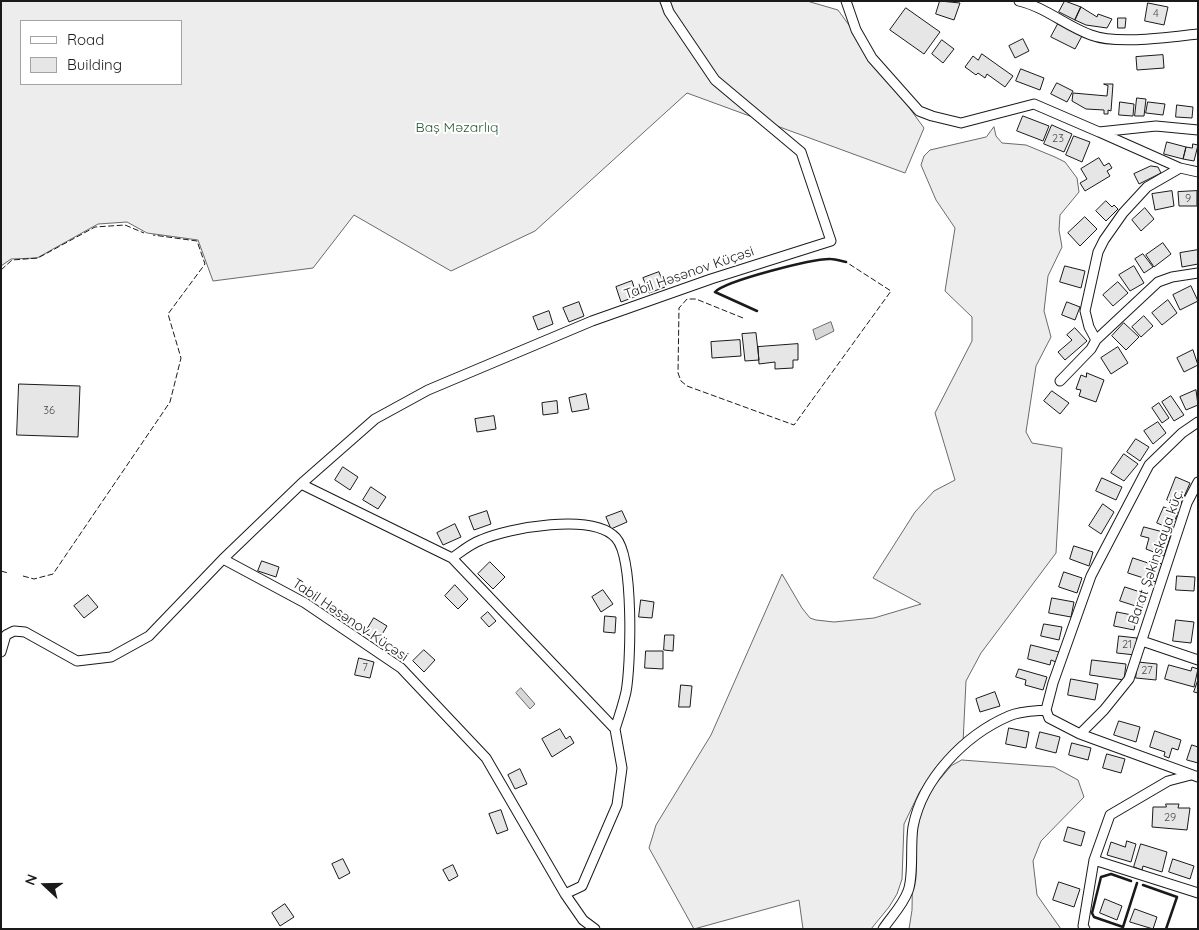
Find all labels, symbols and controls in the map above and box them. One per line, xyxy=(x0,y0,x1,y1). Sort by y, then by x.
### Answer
house number: 4 xyxy=(1153,7,1159,21)
legend xyxy=(20,20,182,85)
text: Road xyxy=(67,30,104,49)
text: Building xyxy=(67,55,122,74)
park label: Baş Məzarlıq xyxy=(416,120,498,136)
house number: 23 xyxy=(1052,132,1064,146)
house number: 9 xyxy=(1185,192,1191,206)
street label: Tabil Həsənov Küçəsi xyxy=(622,243,756,303)
house number: 36 xyxy=(43,404,55,418)
street label: Barat Şəkinskaya küç. xyxy=(1125,487,1187,627)
street label: Tabil Həsənov Küçəsi xyxy=(289,575,411,665)
house number: 21 xyxy=(1122,638,1132,652)
house number: 7 xyxy=(362,661,368,675)
house number: 27 xyxy=(1141,664,1153,678)
house number: 29 xyxy=(1164,811,1176,825)
north arrow xyxy=(20,860,70,910)
text: N xyxy=(21,872,41,888)

